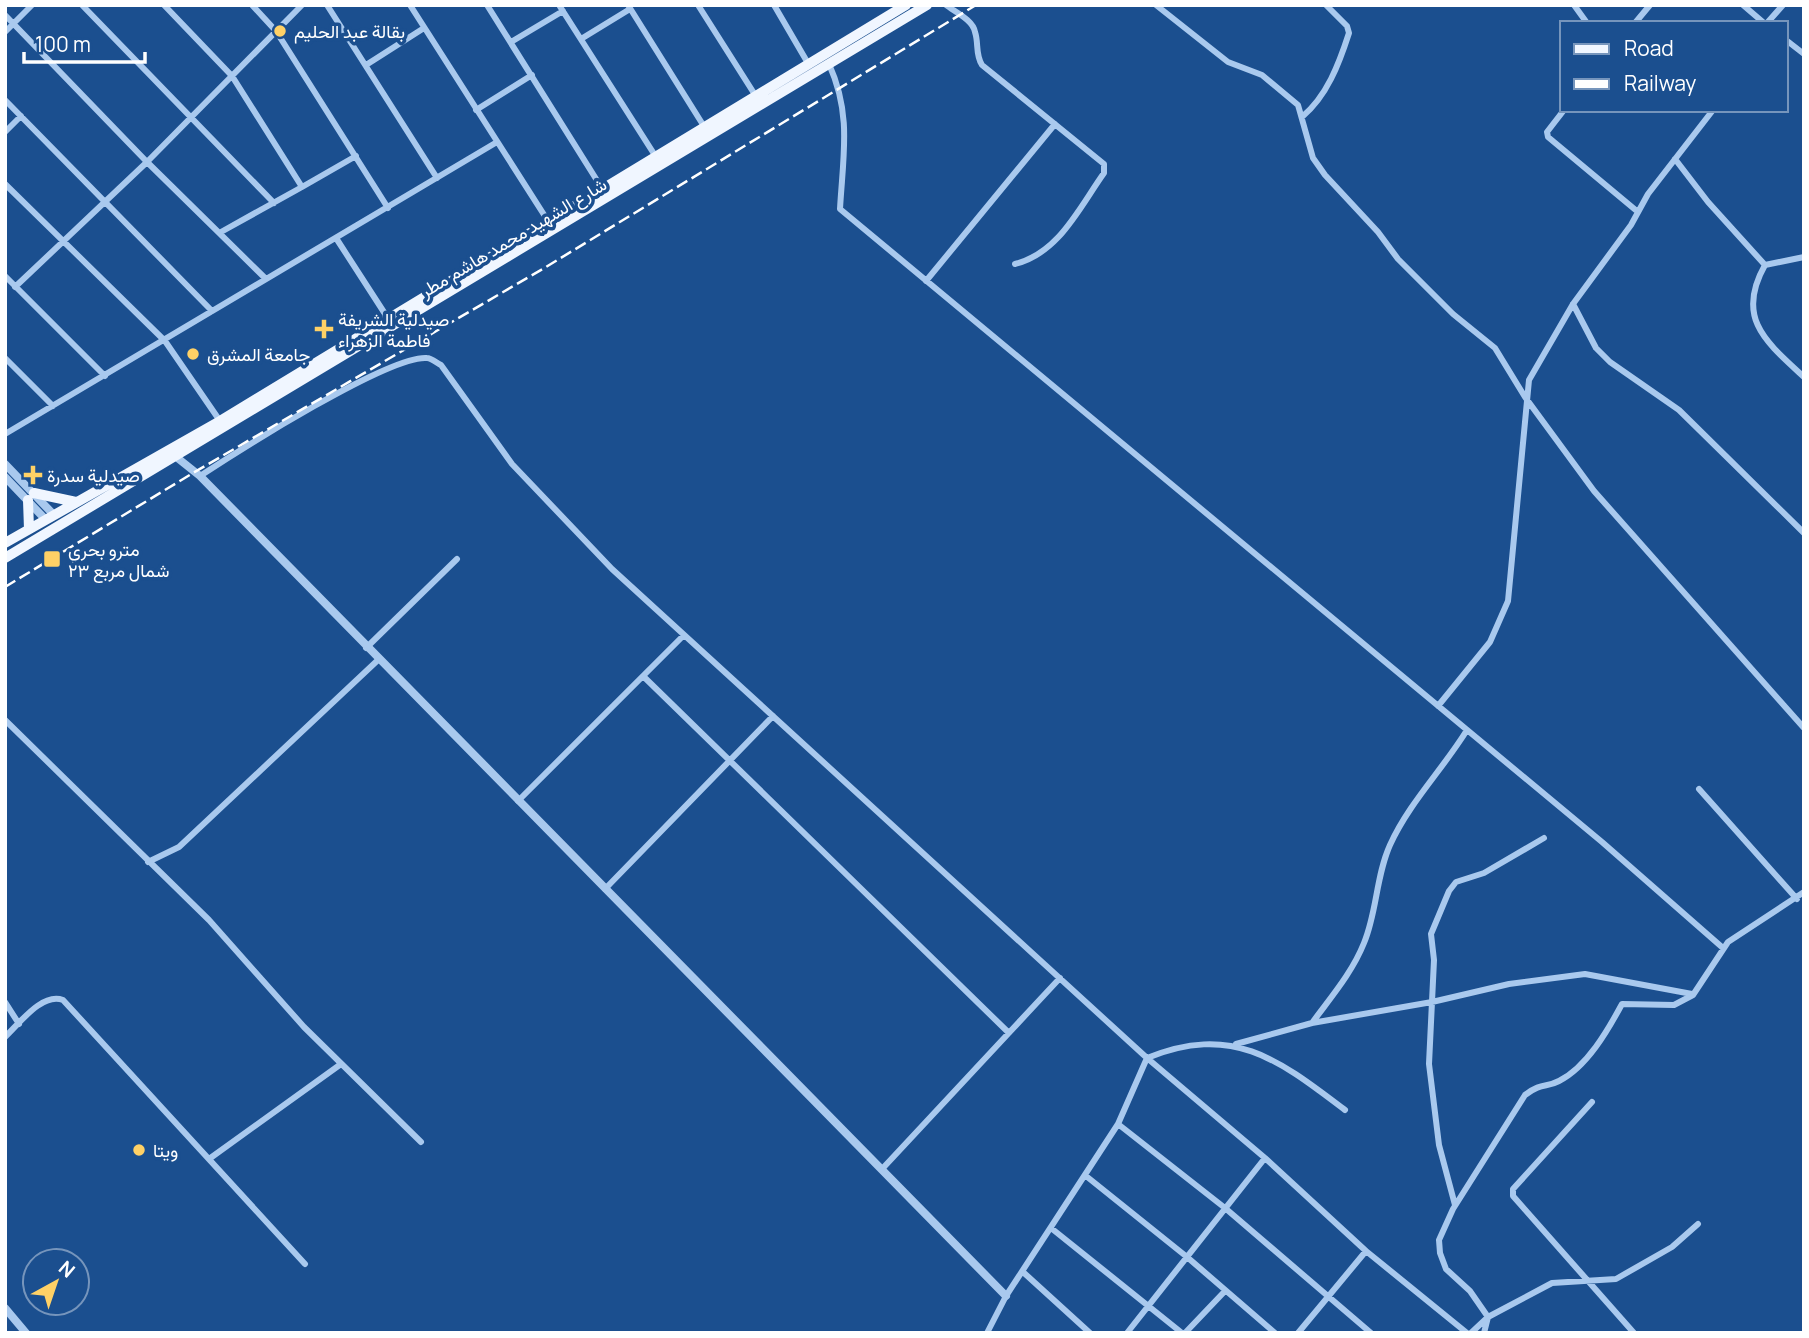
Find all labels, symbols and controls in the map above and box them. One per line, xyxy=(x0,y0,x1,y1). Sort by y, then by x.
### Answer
place label: بقالة عبد الحليم xyxy=(294,19,405,44)
scale bar xyxy=(24,21,145,65)
legend xyxy=(1560,21,1788,112)
marker: بقالة عبد الحليم xyxy=(272,23,288,39)
text: 100 m xyxy=(35,30,91,58)
text: Road xyxy=(1624,34,1674,62)
text: Railway xyxy=(1624,69,1696,97)
street label: شارع الشهيد محمد هاشم مطر xyxy=(414,172,611,304)
place label: صيدلية الشريفة فاطمة الزهراء xyxy=(338,307,449,352)
marker: صيدلية الشريفة فاطمة الزهراء xyxy=(316,321,332,337)
place label: جامعة المشرق xyxy=(207,342,310,366)
marker: جامعة المشرق xyxy=(185,346,201,362)
place label: صيدلية سدرة xyxy=(47,463,140,487)
marker: صيدلية سدرة xyxy=(25,467,41,483)
place label: مترو بحري شمال مربع ٢٣ xyxy=(68,537,169,583)
marker: مترو بحري شمال مربع ٢٣ xyxy=(42,549,62,569)
place label: ويتا xyxy=(153,1138,178,1162)
marker: ويتا xyxy=(131,1142,147,1158)
north arrow xyxy=(21,1247,91,1317)
text: N xyxy=(53,1255,81,1283)

